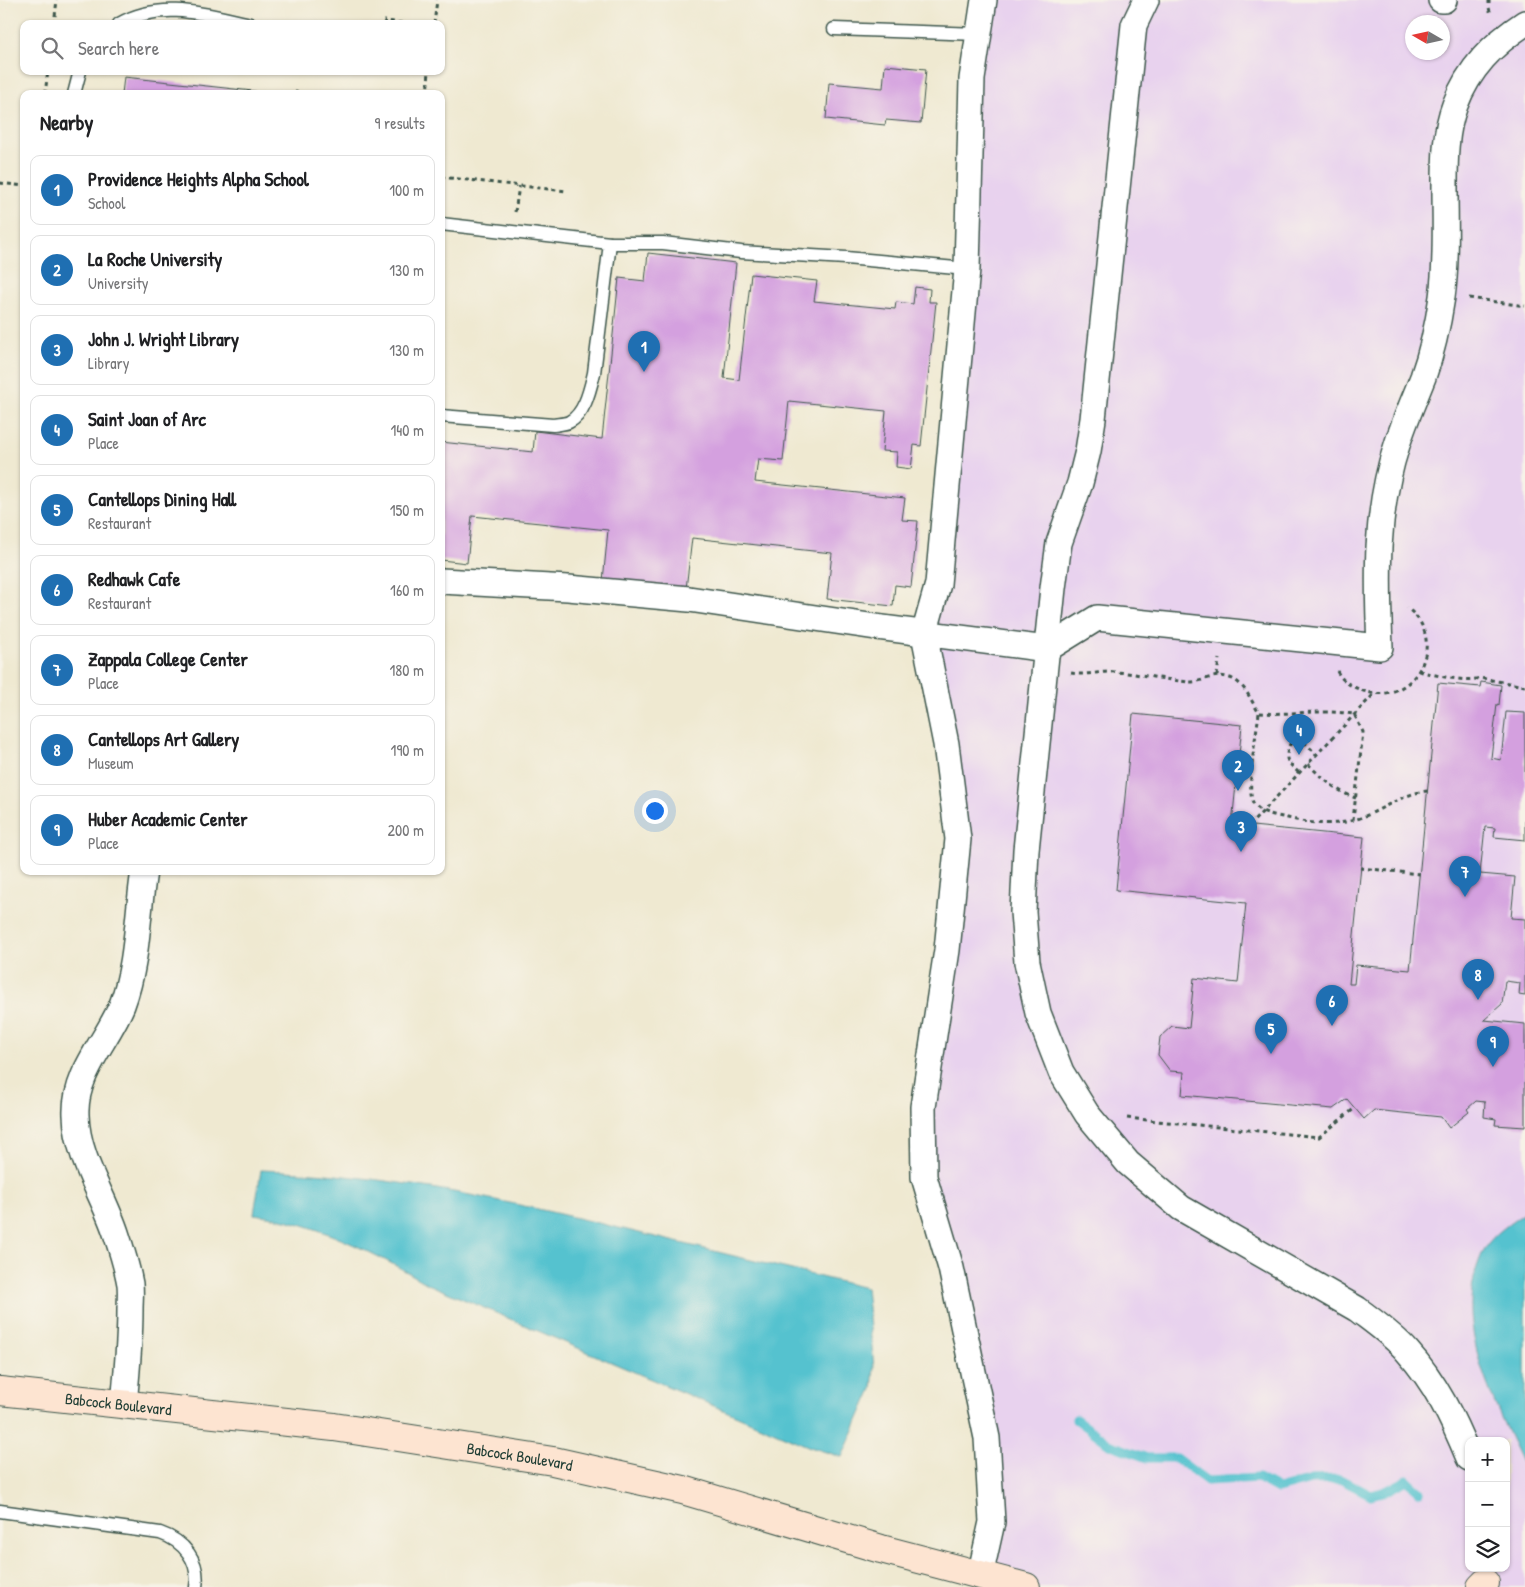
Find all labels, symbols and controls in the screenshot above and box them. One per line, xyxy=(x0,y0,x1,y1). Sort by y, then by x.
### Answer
north arrow xyxy=(1405,15,1450,60)
search box xyxy=(20,20,445,75)
icon: search xyxy=(38,34,66,62)
text: Search here xyxy=(78,35,159,61)
text: Nearby xyxy=(40,108,93,137)
text: 9 results xyxy=(374,112,425,134)
text: Providence Heights Alpha School xyxy=(88,166,309,192)
text: 1 xyxy=(54,179,60,201)
text: 100 m xyxy=(389,179,424,201)
text: School xyxy=(88,192,125,214)
text: La Roche University xyxy=(88,246,222,272)
text: 2 xyxy=(53,259,61,281)
text: 130 m xyxy=(389,259,424,281)
text: University xyxy=(88,272,149,294)
text: John J. Wright Library xyxy=(88,326,239,352)
pin: 1 xyxy=(628,331,660,372)
text: 3 xyxy=(53,339,61,361)
text: 130 m xyxy=(389,339,424,361)
text: Library xyxy=(88,352,130,374)
text: Saint Joan of Arc xyxy=(88,406,206,432)
text: 4 xyxy=(54,419,60,441)
text: 140 m xyxy=(390,419,424,441)
text: Place xyxy=(88,432,119,454)
text: Cantellops Dining Hall xyxy=(88,486,236,512)
text: 5 xyxy=(54,499,60,521)
text: 150 m xyxy=(390,499,424,521)
text: Restaurant xyxy=(88,512,151,534)
text: Redhawk Cafe xyxy=(88,566,180,592)
text: 6 xyxy=(54,579,60,601)
text: 160 m xyxy=(390,579,424,601)
text: Restaurant xyxy=(88,592,151,614)
text: Zappala College Center xyxy=(88,646,248,672)
text: 7 xyxy=(53,659,61,681)
text: 180 m xyxy=(390,659,424,681)
text: Place xyxy=(88,672,119,694)
pin: 4 xyxy=(1283,714,1315,755)
text: Cantellops Art Gallery xyxy=(88,726,239,752)
text: 8 xyxy=(54,739,60,761)
text: 190 m xyxy=(391,739,424,761)
pin: 2 xyxy=(1222,750,1254,791)
text: Museum xyxy=(88,752,134,774)
your location xyxy=(642,798,668,824)
text: Huber Academic Center xyxy=(88,806,248,832)
pin: 3 xyxy=(1225,811,1257,852)
text: 9 xyxy=(54,819,60,841)
text: 200 m xyxy=(388,819,424,841)
text: Place xyxy=(88,832,119,854)
pin: 7 xyxy=(1449,856,1481,897)
pin: 8 xyxy=(1462,959,1494,1000)
pin: 6 xyxy=(1316,985,1348,1026)
pin: 5 xyxy=(1255,1013,1287,1054)
pin: 9 xyxy=(1477,1026,1509,1067)
street label: Babcock Boulevard xyxy=(64,1387,173,1420)
street label: Babcock Boulevard xyxy=(465,1437,575,1476)
map controls xyxy=(1465,1437,1510,1572)
button: + xyxy=(1465,1437,1510,1482)
button: − xyxy=(1465,1482,1510,1527)
button: layers xyxy=(1465,1527,1510,1572)

